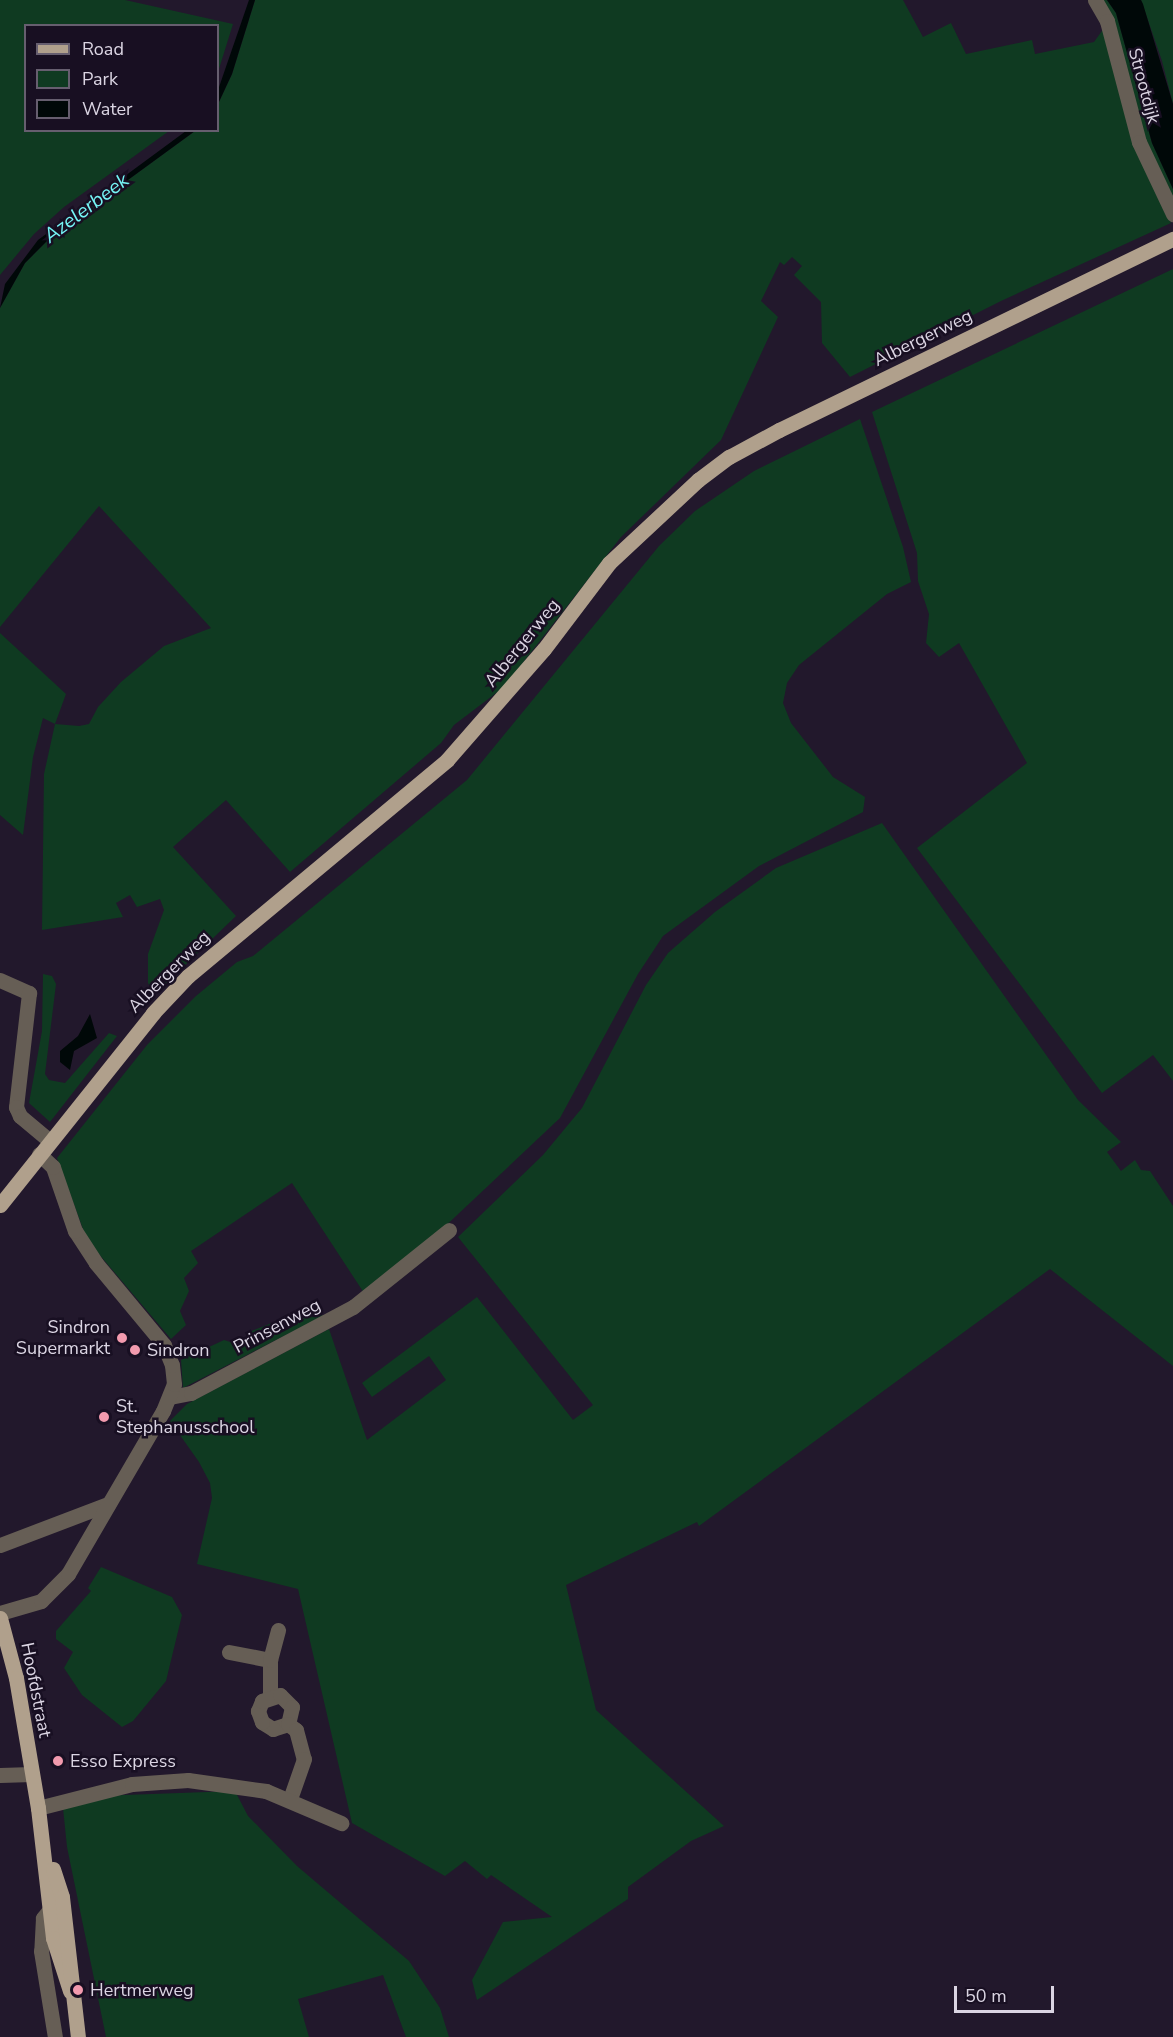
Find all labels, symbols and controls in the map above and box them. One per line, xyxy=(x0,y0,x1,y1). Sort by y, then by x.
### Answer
legend xyxy=(24,24,219,132)
text: Road xyxy=(82,37,124,61)
street label: Strootdijk xyxy=(1124,46,1164,126)
text: Park xyxy=(82,67,118,91)
text: Water xyxy=(82,97,133,121)
water label: Azelerbeek xyxy=(39,168,133,248)
street label: Albergerweg xyxy=(870,305,976,371)
street label: Albergerweg xyxy=(480,595,564,691)
street label: Albergerweg xyxy=(124,927,214,1017)
street label: Prinsenweg xyxy=(230,1294,324,1358)
place label: Sindron Supermarkt xyxy=(16,1317,110,1360)
marker: Sindron Supermarkt xyxy=(115,1331,129,1345)
place label: Sindron xyxy=(147,1339,210,1361)
marker: Sindron xyxy=(128,1343,142,1357)
place label: St. Stephanusschool xyxy=(116,1396,255,1438)
marker: St. Stephanusschool xyxy=(97,1410,111,1424)
street label: Hoofdstraat xyxy=(16,1641,56,1739)
place label: Esso Express xyxy=(70,1750,176,1772)
marker: Esso Express xyxy=(51,1754,65,1768)
scale bar xyxy=(957,1974,1058,2012)
place label: Hertmerweg xyxy=(90,1979,194,2001)
marker: Hertmerweg xyxy=(71,1983,85,1997)
text: 50 m xyxy=(965,1984,1007,2008)

